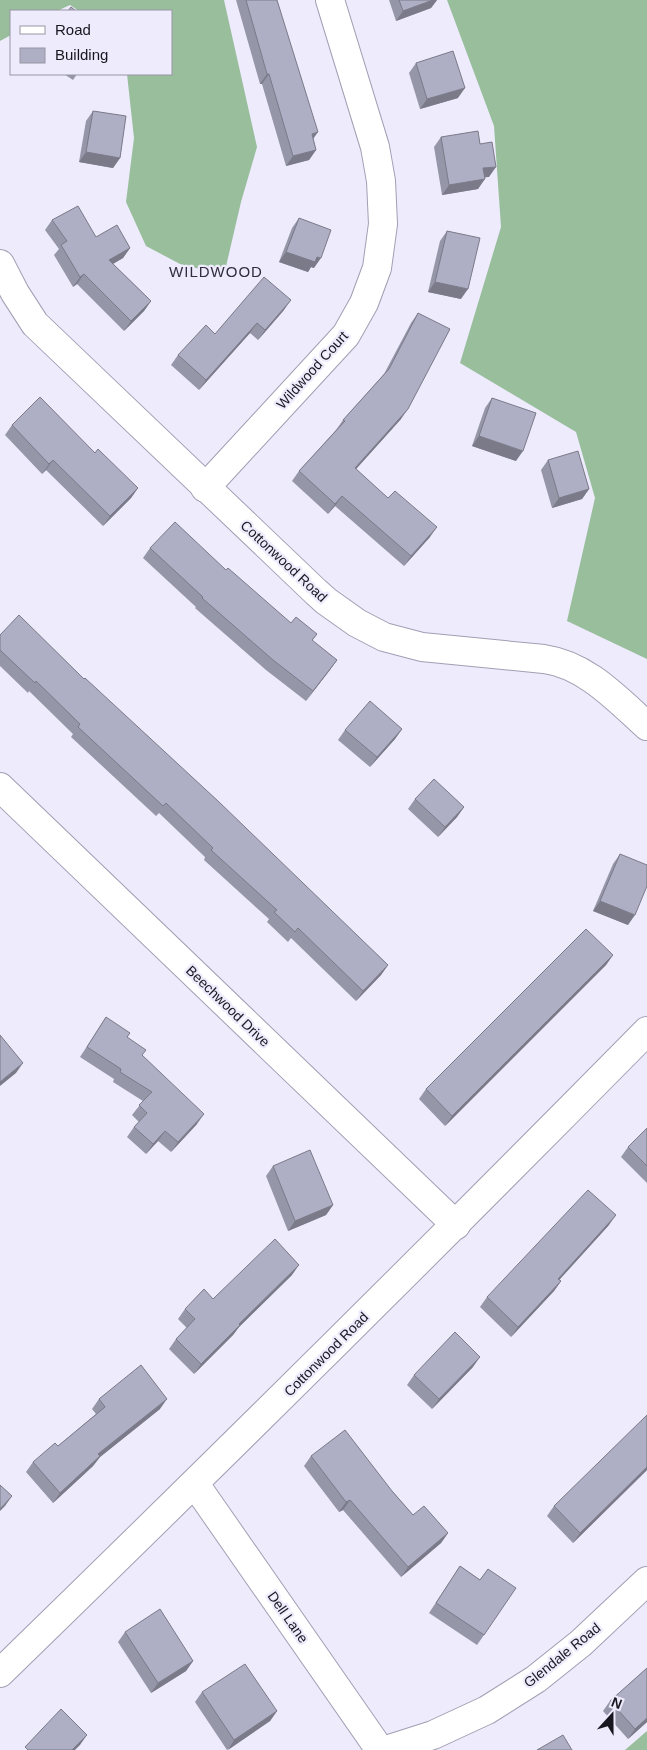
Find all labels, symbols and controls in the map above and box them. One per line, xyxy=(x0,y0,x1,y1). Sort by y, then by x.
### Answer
legend xyxy=(10,10,172,75)
text: Road xyxy=(55,21,91,38)
text: Building xyxy=(55,46,108,63)
district label: WILDWOOD xyxy=(169,263,263,280)
street label: Wildwood Court xyxy=(273,328,351,412)
street label: Cottonwood Road xyxy=(238,517,330,605)
street label: Beechwood Drive xyxy=(183,962,273,1050)
street label: Cottonwood Road xyxy=(281,1309,371,1399)
street label: Dell Lane xyxy=(264,1588,312,1646)
street label: Glendale Road xyxy=(521,1619,603,1691)
north arrow xyxy=(587,1690,637,1740)
text: N xyxy=(609,1694,624,1712)

